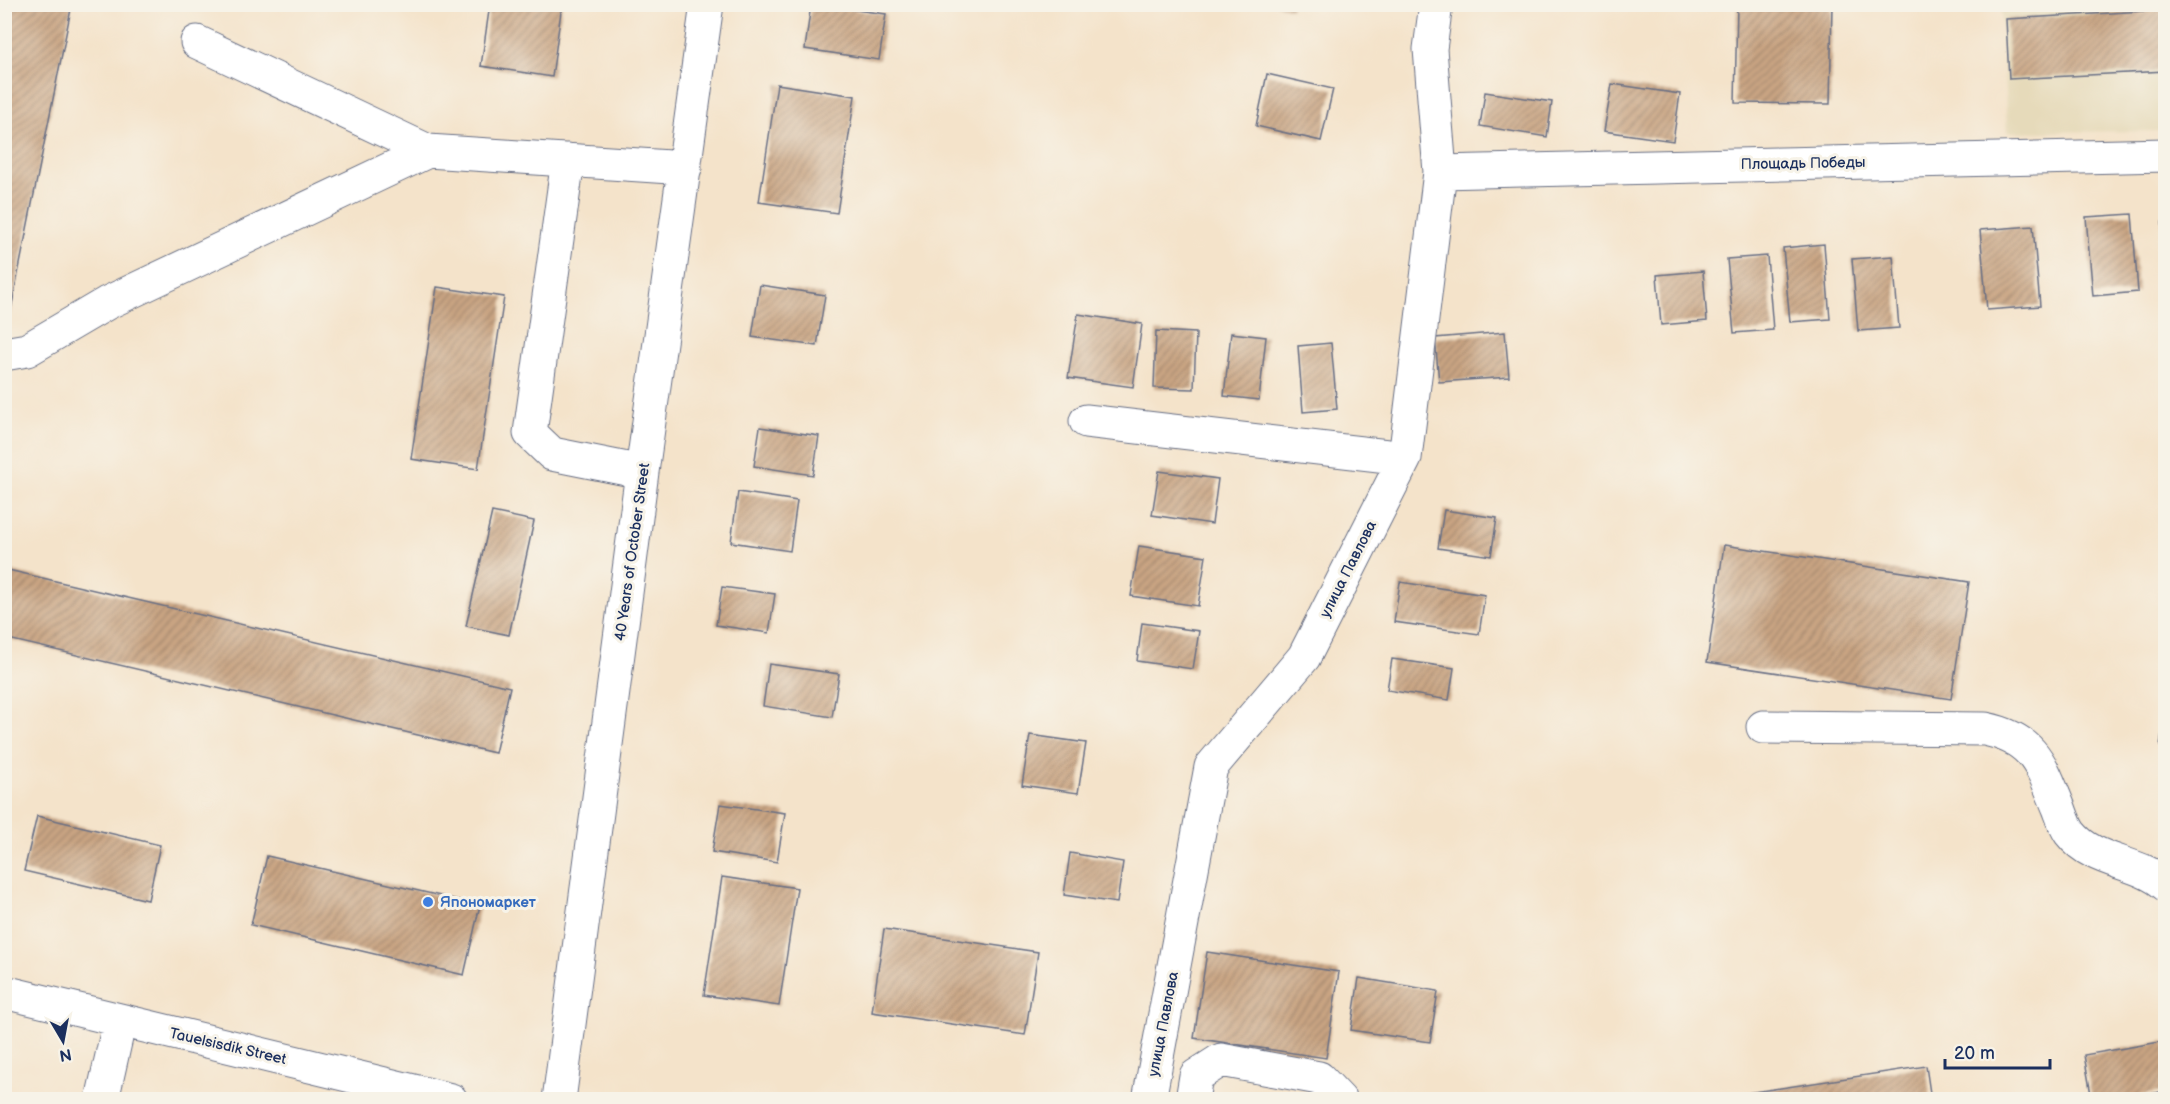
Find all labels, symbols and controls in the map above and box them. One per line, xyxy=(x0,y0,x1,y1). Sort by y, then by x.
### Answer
street label: Площадь Победы xyxy=(1740,153,1866,174)
street label: 40 Years of October Street xyxy=(611,461,654,642)
street label: улица Павлова xyxy=(1316,517,1381,621)
place label: Япономаркет xyxy=(440,893,537,912)
marker: Япономаркет xyxy=(421,895,435,909)
street label: улица Павлова xyxy=(1144,970,1183,1078)
north arrow xyxy=(33,1011,93,1071)
street label: Tauelsisdik Street xyxy=(168,1024,289,1069)
scale bar xyxy=(1945,1032,2050,1070)
text: 20 m xyxy=(1954,1043,1995,1064)
text: N xyxy=(58,1044,73,1065)

